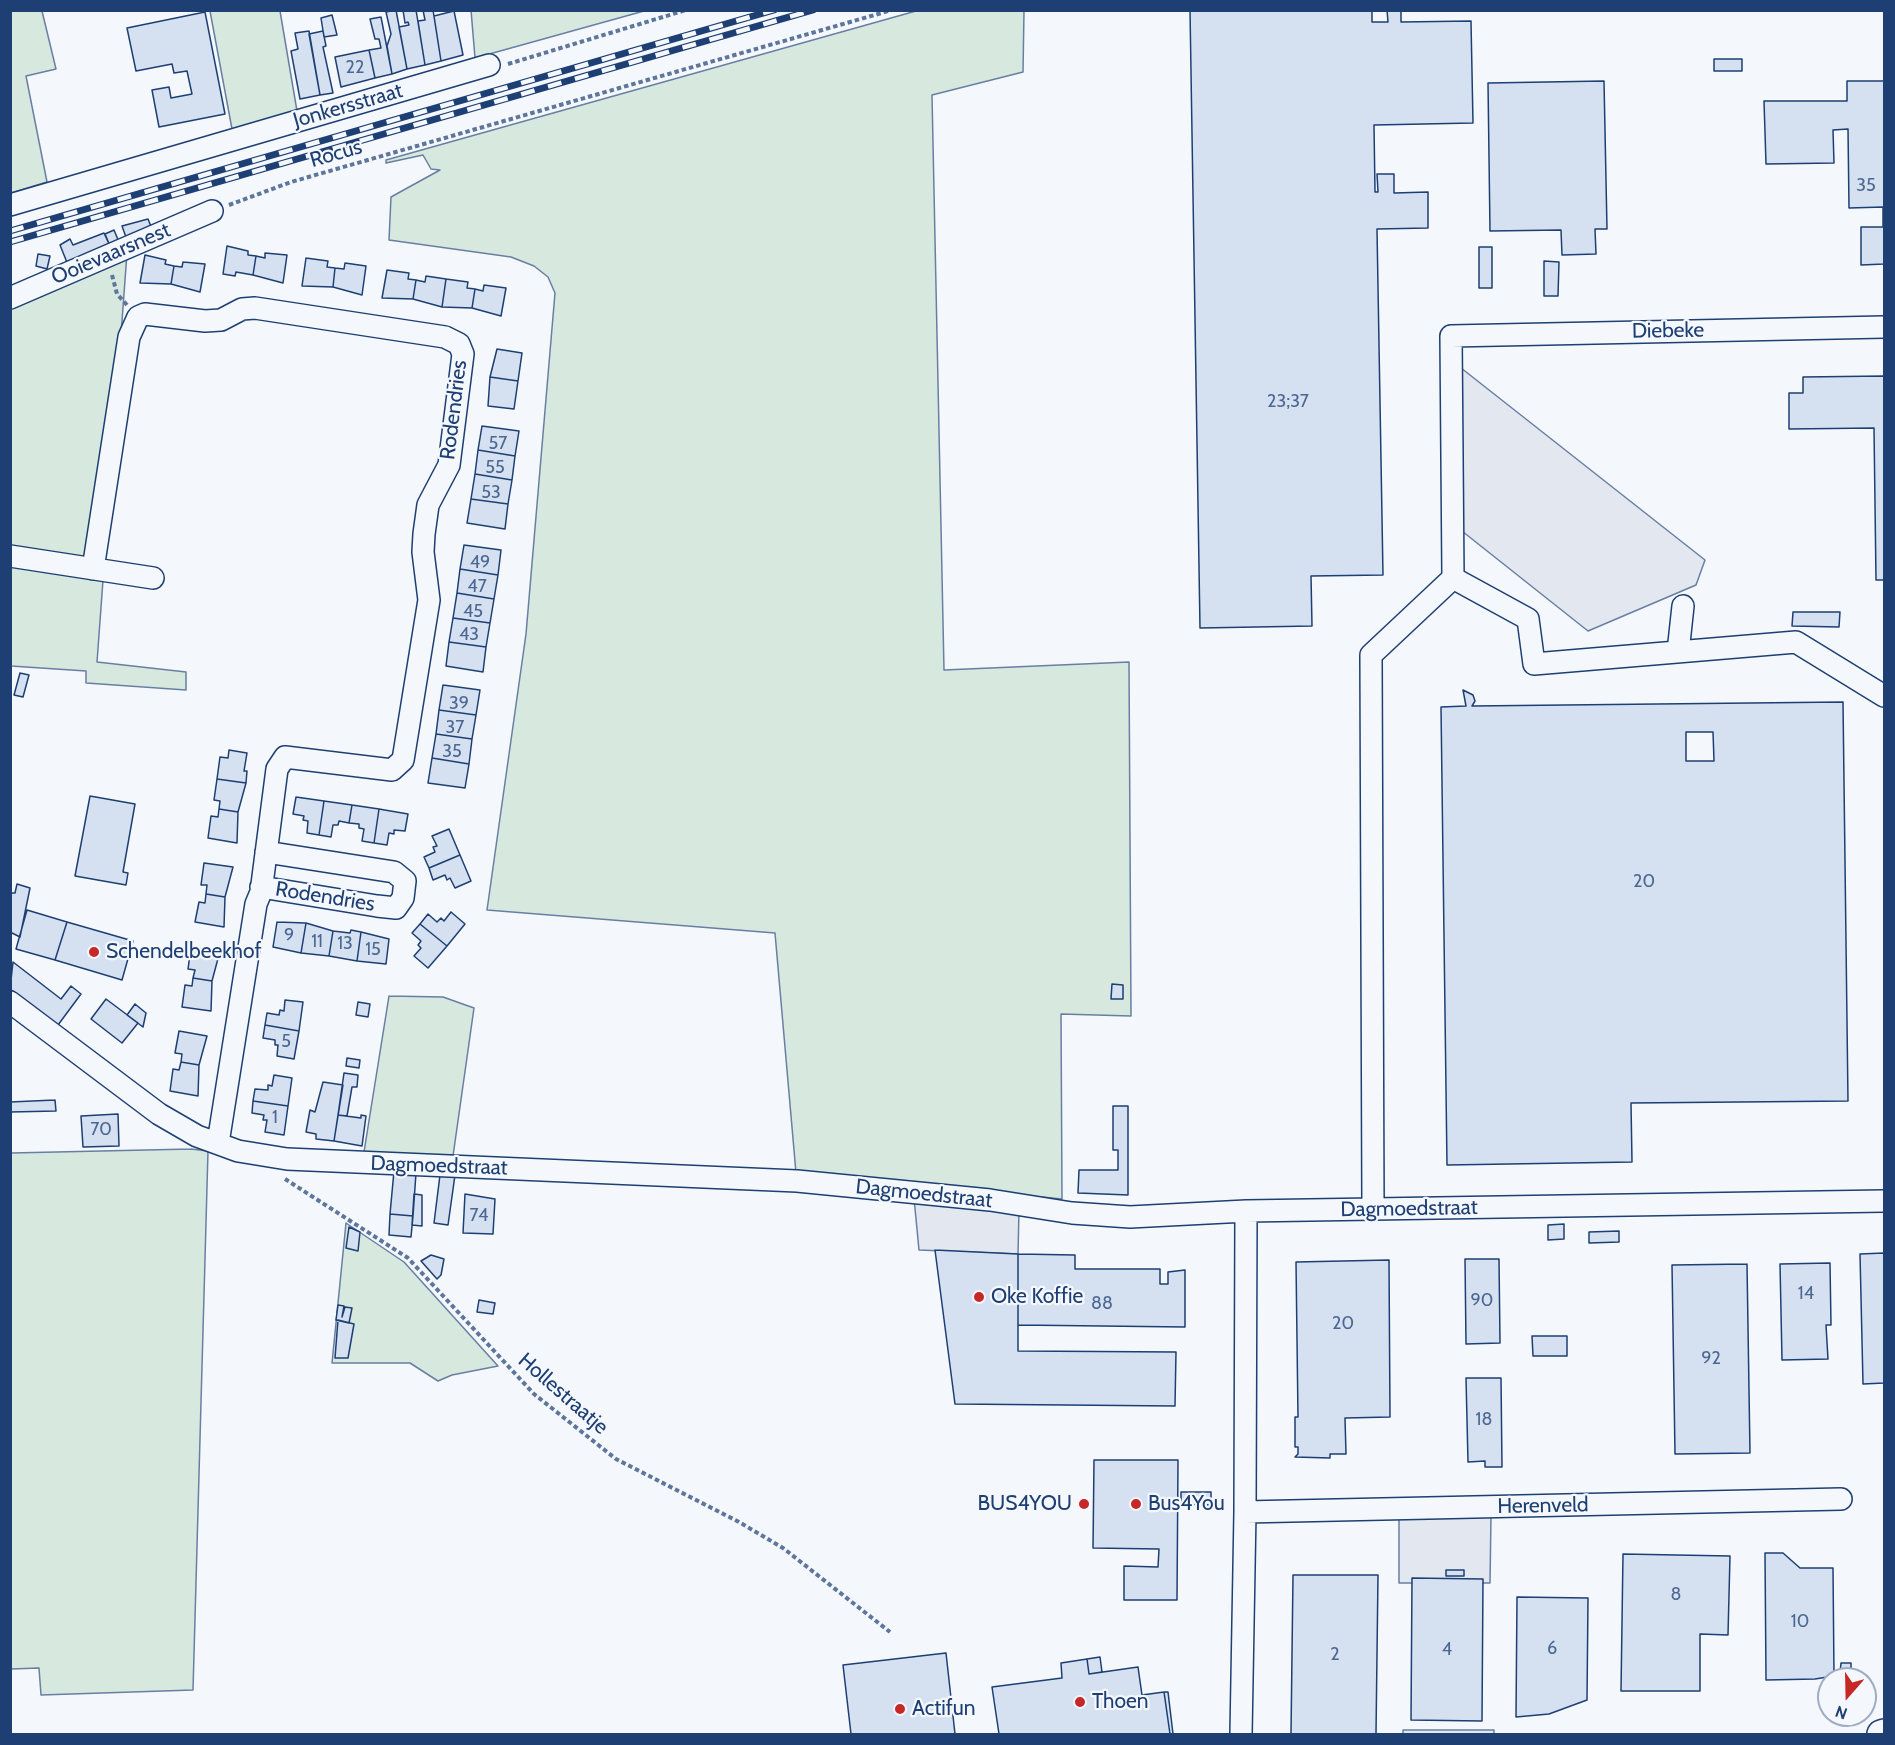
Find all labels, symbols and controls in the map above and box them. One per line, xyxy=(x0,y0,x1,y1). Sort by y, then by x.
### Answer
house number: 22 xyxy=(346,57,364,79)
street label: Jonkersstraat xyxy=(290,78,406,134)
street label: Rocus xyxy=(307,135,365,173)
house number: 35 xyxy=(1856,175,1876,197)
street label: Ooievaarsnest xyxy=(48,218,174,290)
street label: Diebeke xyxy=(1632,318,1704,344)
street label: Rodendries xyxy=(435,359,473,461)
house number: 23;37 xyxy=(1267,391,1309,413)
house number: 57 xyxy=(489,433,507,455)
house number: 55 xyxy=(485,457,505,479)
house number: 53 xyxy=(481,482,501,504)
house number: 49 xyxy=(470,552,490,574)
house number: 47 xyxy=(467,576,487,598)
house number: 45 xyxy=(463,601,483,623)
house number: 43 xyxy=(459,624,479,646)
house number: 39 xyxy=(449,693,469,715)
house number: 37 xyxy=(446,717,464,739)
house number: 35 xyxy=(442,741,462,763)
house number: 20 xyxy=(1633,871,1655,893)
street label: Rodendries xyxy=(274,877,376,917)
house number: 9 xyxy=(284,925,294,947)
house number: 11 xyxy=(311,931,323,953)
house number: 13 xyxy=(337,933,353,955)
place label: Schendelbeekhof xyxy=(106,939,261,965)
house number: 15 xyxy=(365,939,381,961)
marker: Schendelbeekhof xyxy=(87,945,101,959)
house number: 5 xyxy=(281,1031,291,1053)
house number: 1 xyxy=(272,1107,278,1129)
house number: 70 xyxy=(90,1119,112,1141)
street label: Dagmoedstraat xyxy=(370,1151,508,1181)
street label: Dagmoedstraat xyxy=(854,1174,994,1214)
street label: Dagmoedstraat xyxy=(1340,1195,1478,1223)
house number: 74 xyxy=(470,1205,488,1227)
house number: 14 xyxy=(1798,1283,1814,1305)
place label: Oke Koffie xyxy=(991,1284,1083,1310)
marker: Oke Koffie xyxy=(972,1290,986,1304)
house number: 90 xyxy=(1471,1290,1493,1312)
house number: 88 xyxy=(1091,1293,1113,1315)
house number: 20 xyxy=(1332,1313,1354,1335)
street label: Hollestraatje xyxy=(513,1348,613,1440)
house number: 92 xyxy=(1701,1348,1721,1370)
house number: 18 xyxy=(1476,1409,1492,1431)
place label: BUS4YOU xyxy=(977,1491,1072,1517)
place label: Bus4You xyxy=(1148,1491,1225,1517)
street label: Herenveld xyxy=(1497,1493,1589,1519)
marker: BUS4YOU xyxy=(1077,1497,1091,1511)
marker: Bus4You xyxy=(1129,1497,1143,1511)
house number: 8 xyxy=(1671,1584,1681,1606)
house number: 10 xyxy=(1791,1611,1809,1633)
house number: 6 xyxy=(1547,1638,1557,1660)
house number: 4 xyxy=(1442,1639,1452,1661)
house number: 2 xyxy=(1330,1644,1340,1666)
north arrow xyxy=(1817,1667,1877,1727)
place label: Thoen xyxy=(1092,1689,1148,1715)
marker: Thoen xyxy=(1073,1695,1087,1709)
place label: Actifun xyxy=(912,1696,975,1722)
marker: Actifun xyxy=(893,1702,907,1716)
text: N xyxy=(1833,1702,1850,1723)

